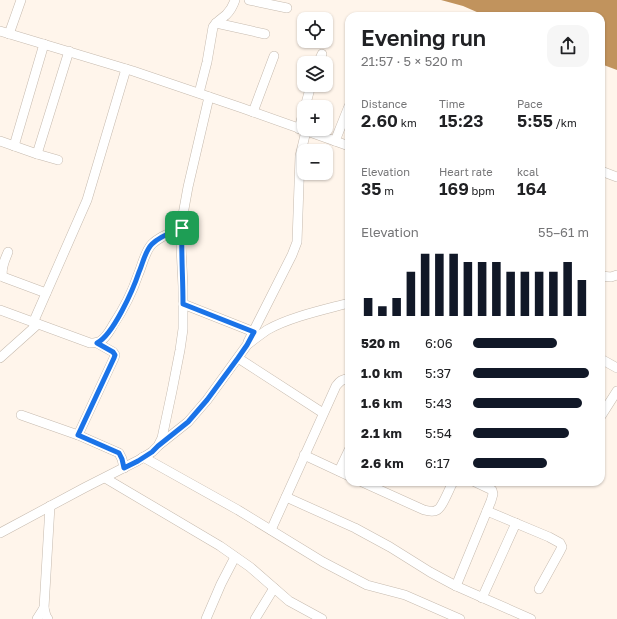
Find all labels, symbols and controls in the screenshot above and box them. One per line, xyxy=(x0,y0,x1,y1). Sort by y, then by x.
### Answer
map controls xyxy=(297,12,333,180)
button: locate xyxy=(297,12,333,48)
text: Evening run xyxy=(361,24,486,51)
button: share xyxy=(547,25,589,67)
text: 21:57 · 5 × 520 m xyxy=(361,53,463,69)
button: layers xyxy=(297,56,333,92)
text: Distance xyxy=(361,97,407,110)
text: Time xyxy=(439,97,465,110)
text: Pace xyxy=(517,97,543,110)
button: + xyxy=(297,100,333,136)
text: 2.60 xyxy=(361,110,398,131)
text: 15:23 xyxy=(439,110,483,131)
text: 5:55 xyxy=(517,110,553,131)
text: km xyxy=(398,116,417,129)
text: /km xyxy=(553,116,577,129)
button: − xyxy=(297,144,333,180)
text: Elevation xyxy=(361,165,410,178)
text: Heart rate xyxy=(439,165,493,178)
text: kcal xyxy=(517,165,539,178)
text: 35 xyxy=(361,178,381,199)
text: 169 xyxy=(439,178,469,199)
text: 164 xyxy=(517,178,547,199)
text: m xyxy=(381,184,394,197)
text: bpm xyxy=(469,184,495,197)
pin xyxy=(165,211,199,245)
icon: arrive xyxy=(171,217,193,239)
text: Elevation xyxy=(361,224,419,240)
text: 55–61 m xyxy=(538,224,589,240)
text: 520 m xyxy=(361,335,400,351)
text: 6:06 xyxy=(425,335,453,351)
text: 1.0 km xyxy=(361,365,402,381)
text: 5:37 xyxy=(425,365,451,381)
text: 1.6 km xyxy=(361,395,402,411)
text: 5:43 xyxy=(425,395,452,411)
text: 2.1 km xyxy=(361,425,402,441)
text: 5:54 xyxy=(425,425,452,441)
text: 2.6 km xyxy=(361,455,404,471)
text: 6:17 xyxy=(425,455,450,471)

